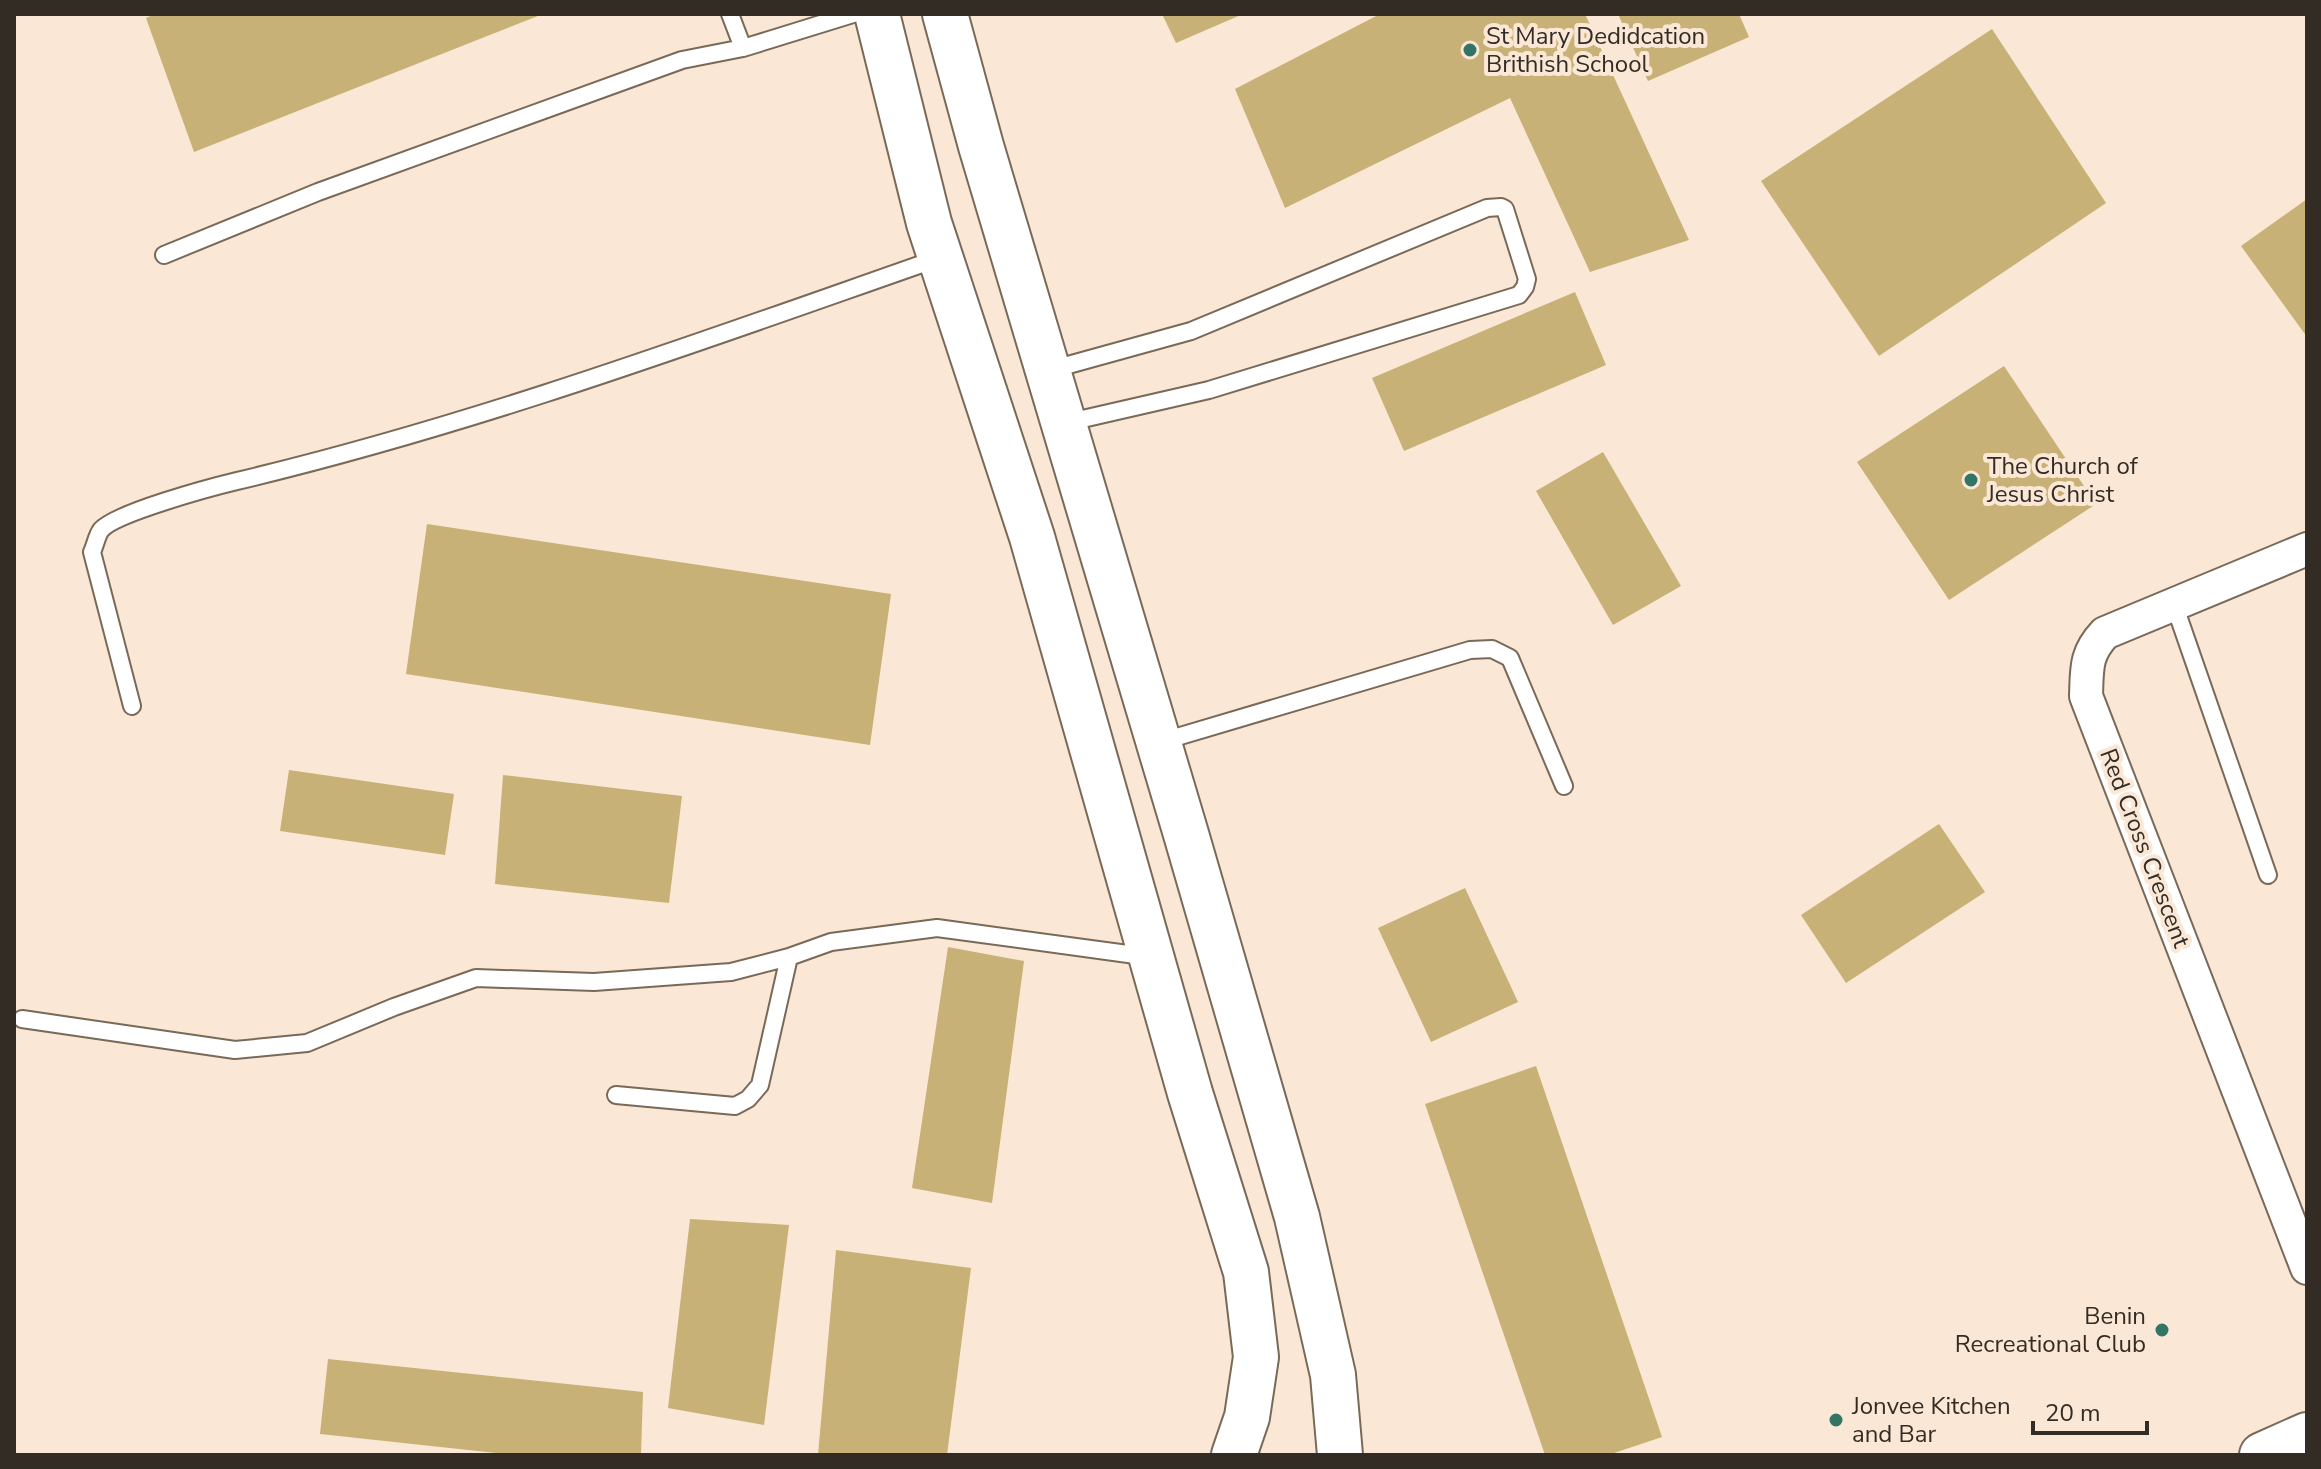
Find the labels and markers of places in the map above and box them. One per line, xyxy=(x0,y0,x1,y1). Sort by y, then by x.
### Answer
place label: St Mary Dedidcation Brithish School xyxy=(1486,20,1705,80)
marker: St Mary Dedidcation Brithish School xyxy=(1461,41,1479,59)
place label: The Church of Jesus Christ xyxy=(1986,450,2139,510)
marker: The Church of Jesus Christ xyxy=(1962,471,1980,489)
place label: Benin Recreational Club xyxy=(1955,1300,2146,1360)
marker: Benin Recreational Club xyxy=(2153,1321,2171,1339)
place label: Jonvee Kitchen and Bar xyxy=(1851,1390,2011,1450)
marker: Jonvee Kitchen and Bar xyxy=(1827,1411,1845,1429)

